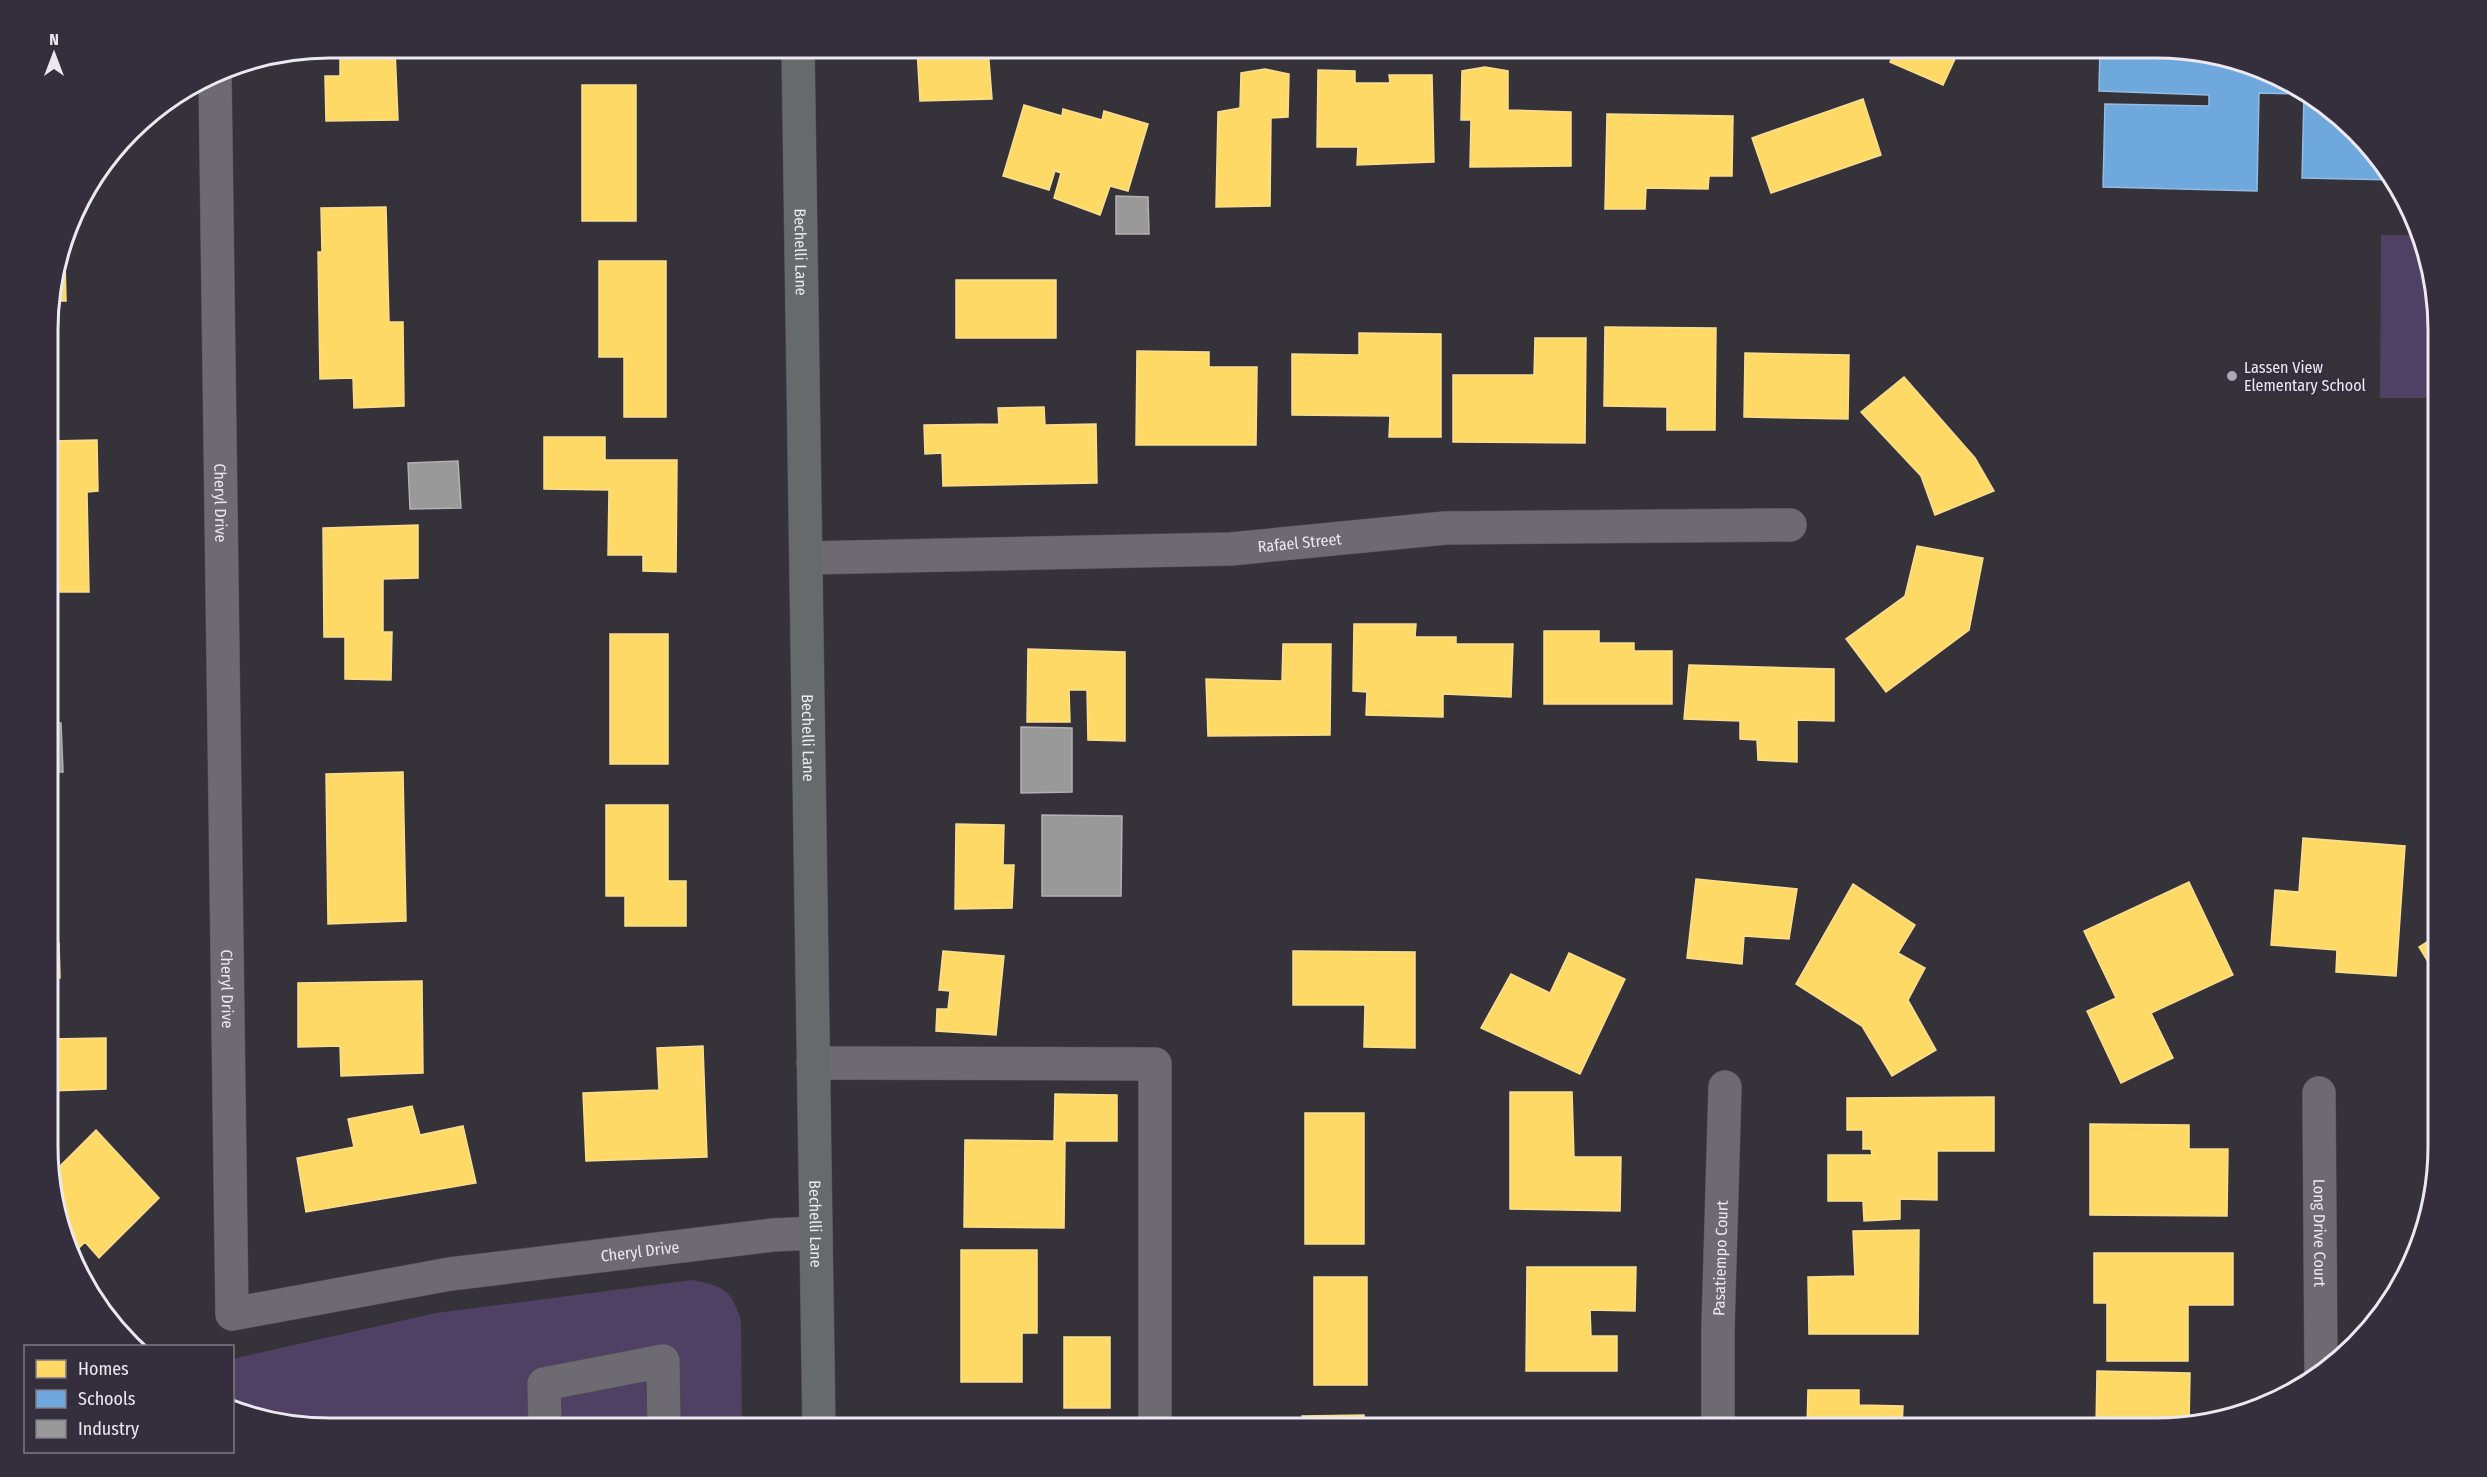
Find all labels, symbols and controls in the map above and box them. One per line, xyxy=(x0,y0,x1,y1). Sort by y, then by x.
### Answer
north arrow xyxy=(24,24,84,84)
text: N xyxy=(49,30,59,49)
street label: Bechelli Lane xyxy=(791,208,811,296)
place label: Lassen View Elementary School xyxy=(2244,358,2366,395)
marker: Lassen View Elementary School xyxy=(2225,369,2239,383)
street label: Cheryl Drive xyxy=(211,463,231,543)
street label: Rafael Street xyxy=(1257,529,1343,556)
street label: Bechelli Lane xyxy=(798,694,819,782)
street label: Cheryl Drive xyxy=(218,949,238,1029)
street label: Long Drive Court xyxy=(2310,1179,2330,1288)
street label: Bechelli Lane xyxy=(806,1180,826,1268)
street label: Pasatiempo Court xyxy=(1709,1199,1731,1316)
street label: Cheryl Drive xyxy=(600,1237,680,1265)
legend xyxy=(24,1345,234,1453)
text: Homes xyxy=(78,1358,129,1380)
text: Schools xyxy=(78,1388,136,1410)
text: Industry xyxy=(78,1418,139,1440)

